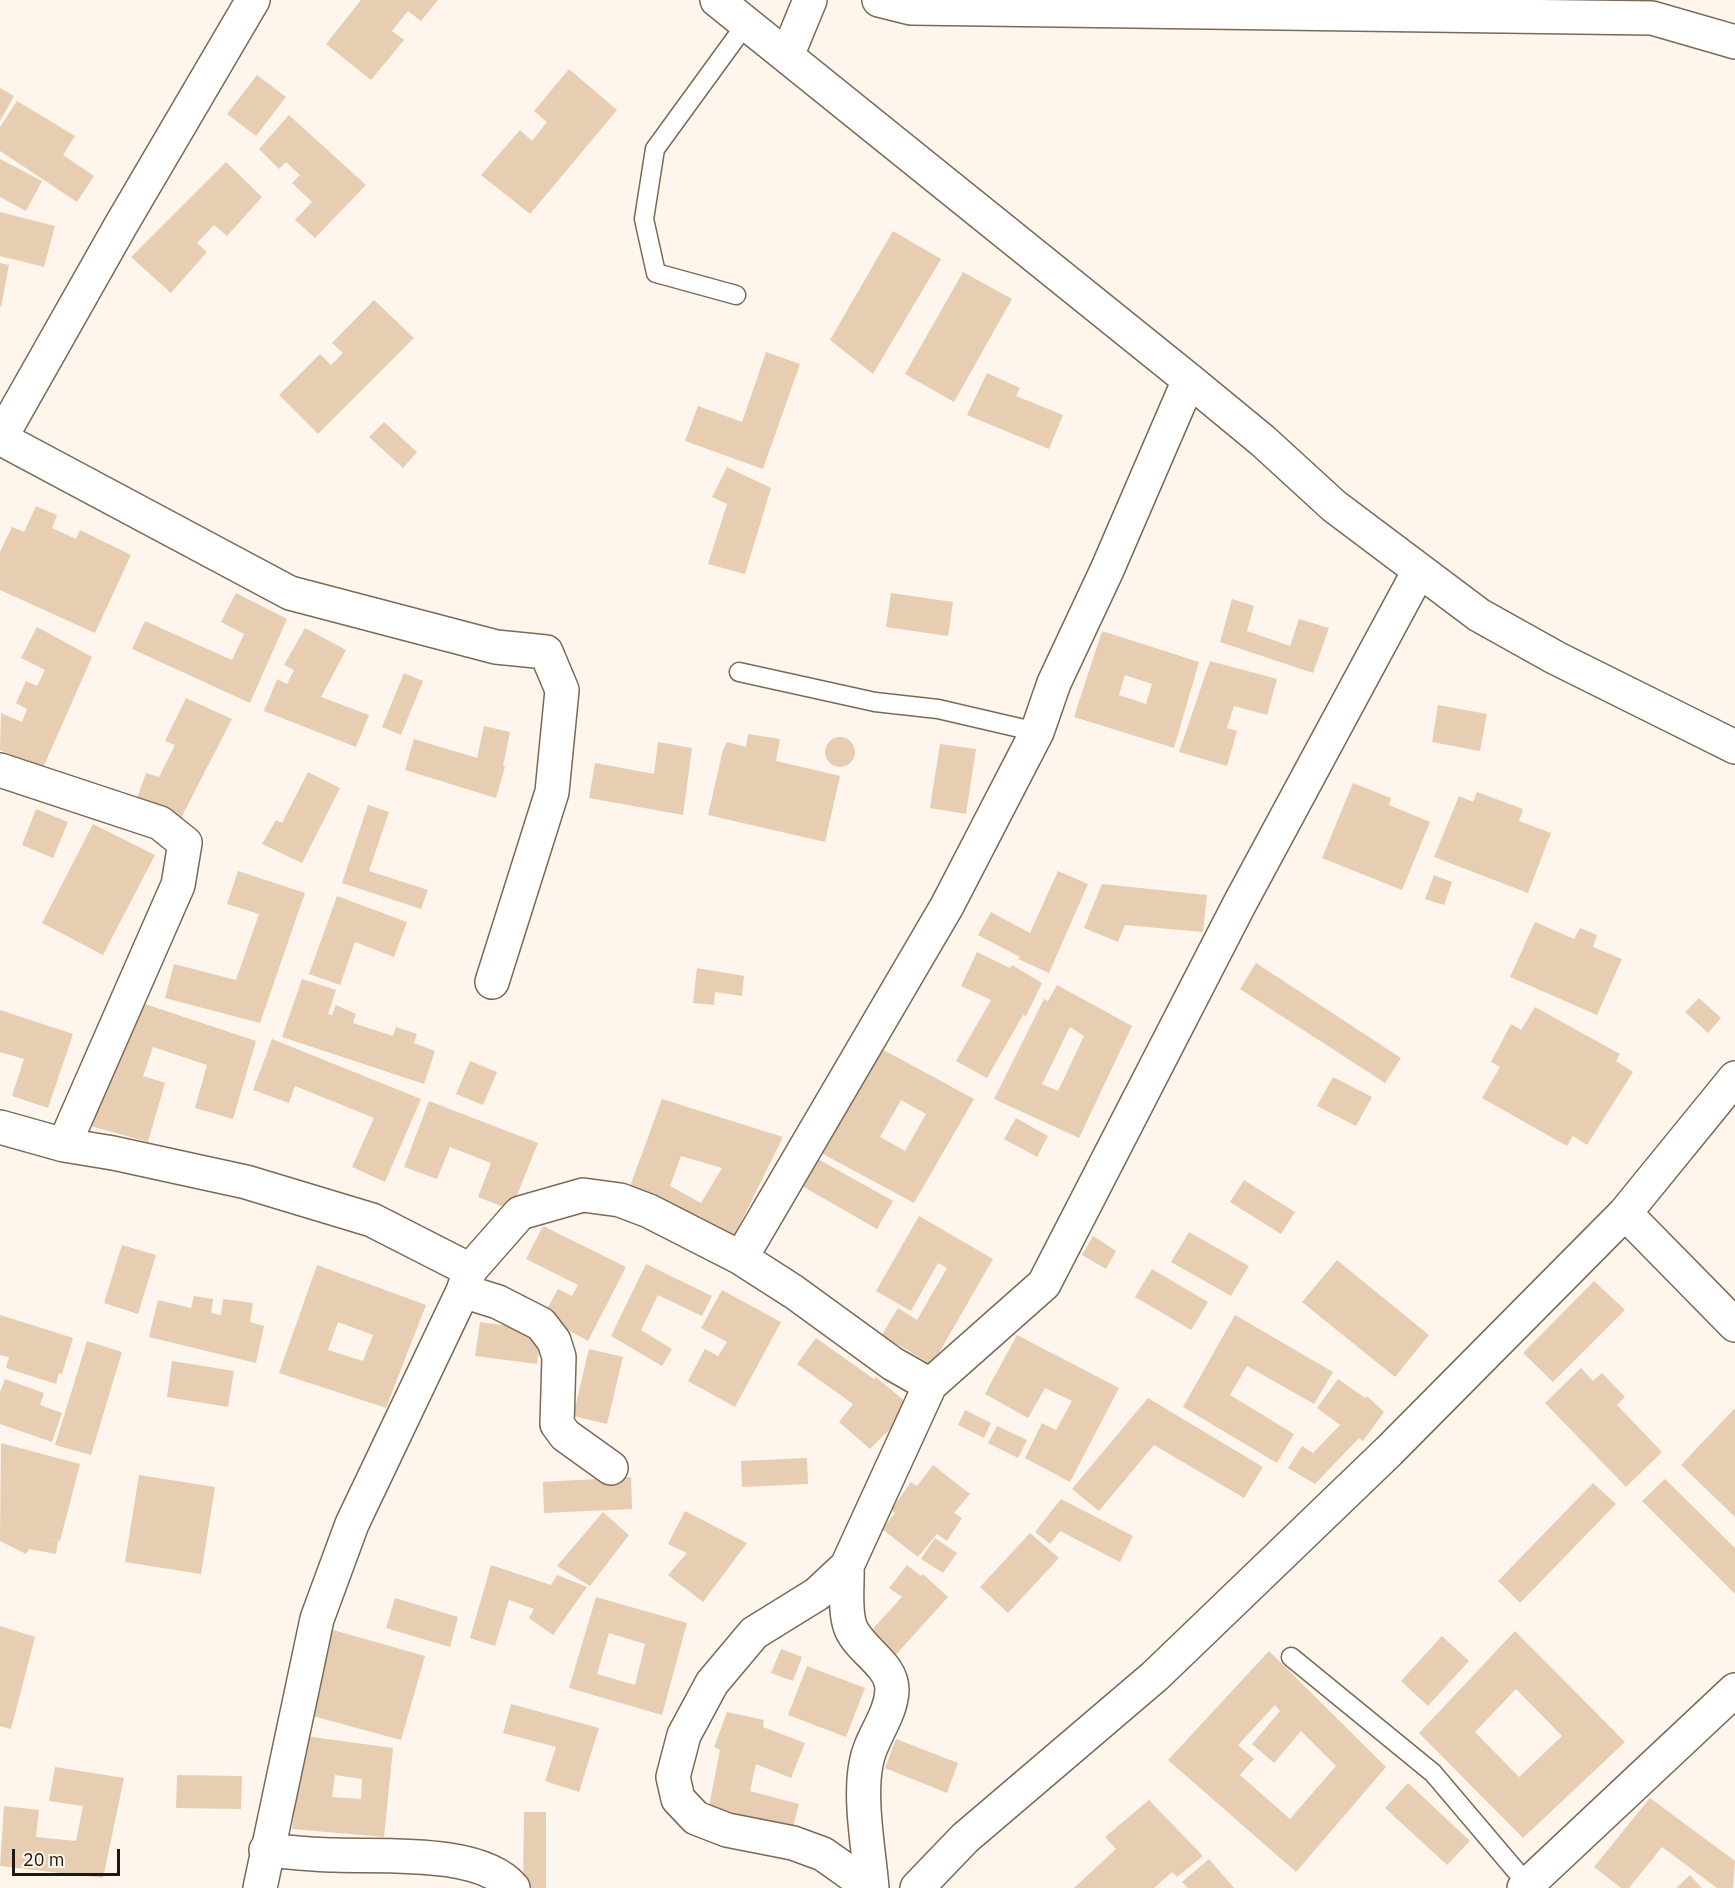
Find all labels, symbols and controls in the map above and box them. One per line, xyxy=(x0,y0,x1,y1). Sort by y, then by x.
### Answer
scale bar xyxy=(15,1837,123,1875)
text: 20 m xyxy=(23,1848,65,1871)

